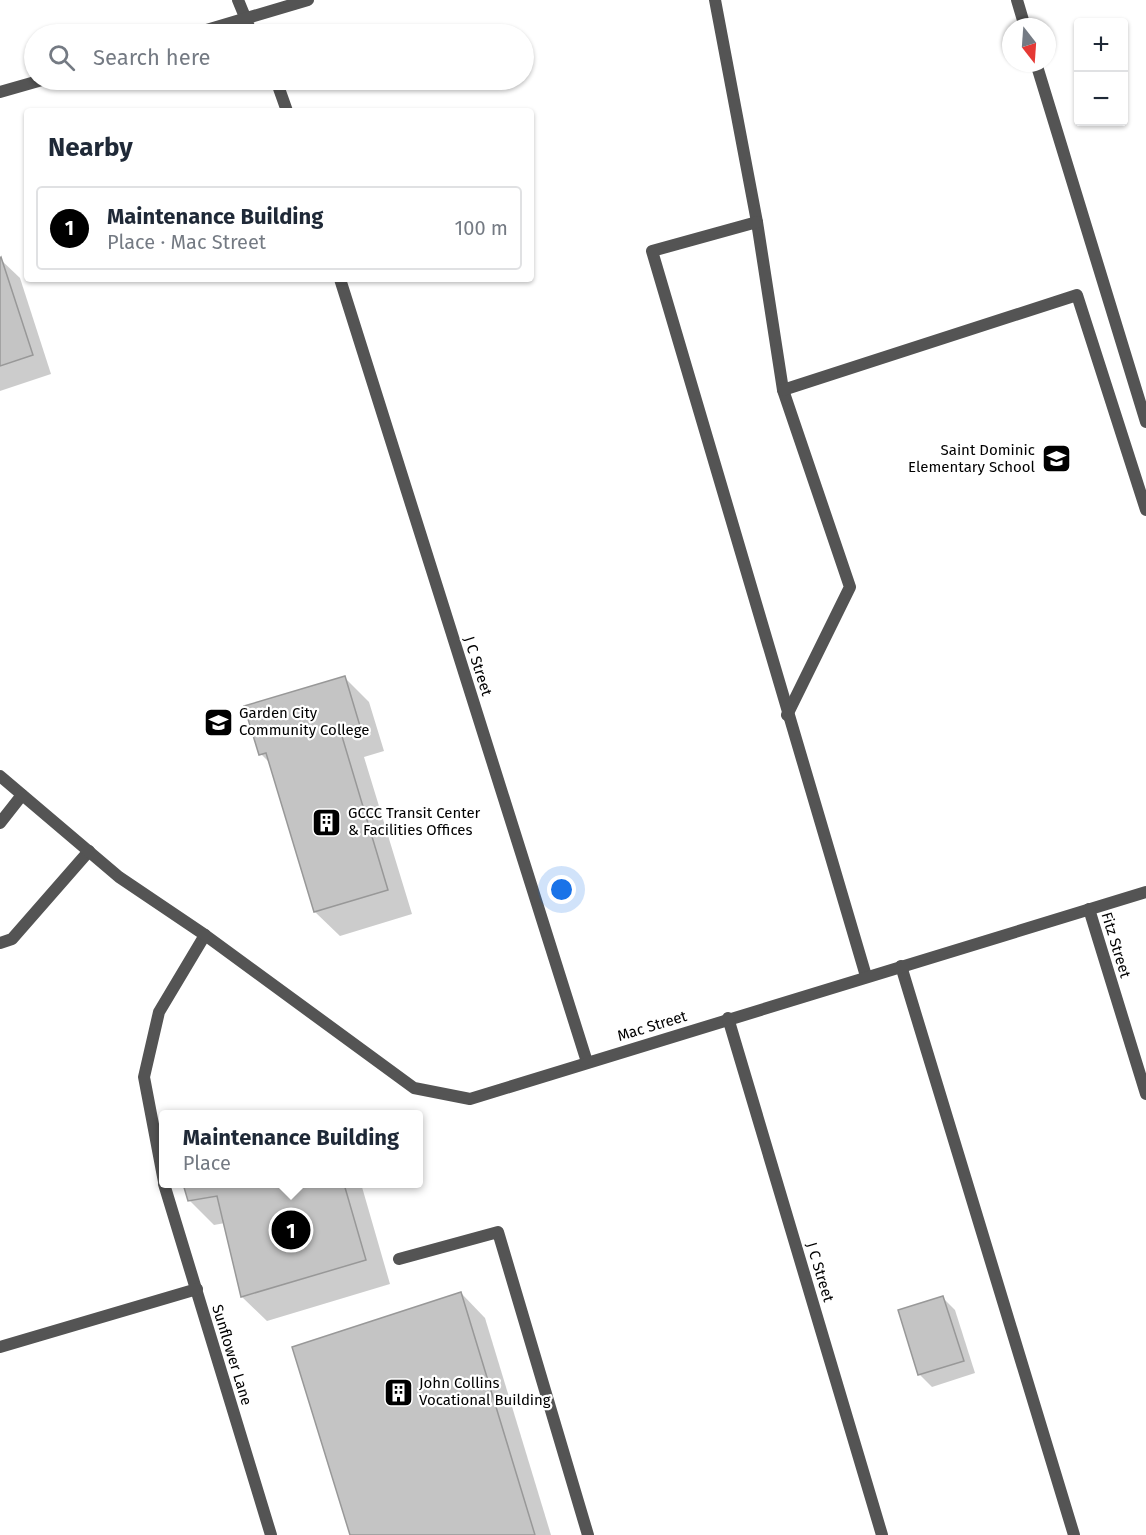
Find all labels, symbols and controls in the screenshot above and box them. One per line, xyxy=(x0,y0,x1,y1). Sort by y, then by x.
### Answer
north arrow xyxy=(1002,18,1056,72)
map controls xyxy=(1074,18,1128,126)
button: + xyxy=(1074,18,1128,72)
search box xyxy=(24,24,534,90)
icon: search xyxy=(45,41,78,74)
text: Search here xyxy=(93,44,211,71)
button: − xyxy=(1074,72,1128,126)
text: Nearby xyxy=(48,132,133,163)
text: Maintenance Building xyxy=(107,203,323,230)
text: 1 xyxy=(65,216,74,240)
text: 100 m xyxy=(455,216,508,240)
text: Place · Mac Street xyxy=(107,230,266,254)
place label: Saint Dominic Elementary School xyxy=(908,441,1036,476)
school or university icon: Saint Dominic Elementary School xyxy=(1040,443,1072,475)
street label: J C Street xyxy=(460,634,496,699)
place label: Garden City Community College xyxy=(239,704,370,739)
school or university icon: Garden City Community College xyxy=(202,706,234,738)
place label: GCCC Transit Center & Facilities Offices xyxy=(348,804,481,839)
building icon: GCCC Transit Center & Facilities Offices xyxy=(311,806,343,838)
your location xyxy=(547,875,576,904)
street label: Fitz Street xyxy=(1097,910,1135,981)
street label: Mac Street xyxy=(615,1007,689,1045)
popup xyxy=(159,1110,423,1188)
text: Maintenance Building xyxy=(183,1124,399,1151)
text: Place xyxy=(183,1151,231,1175)
pin: 1 xyxy=(272,1208,310,1252)
street label: J C Street xyxy=(802,1240,838,1305)
street label: Sunflower Lane xyxy=(208,1302,256,1408)
place label: John Collins Vocational Building xyxy=(419,1374,551,1409)
building icon: John Collins Vocational Building xyxy=(382,1376,414,1408)

